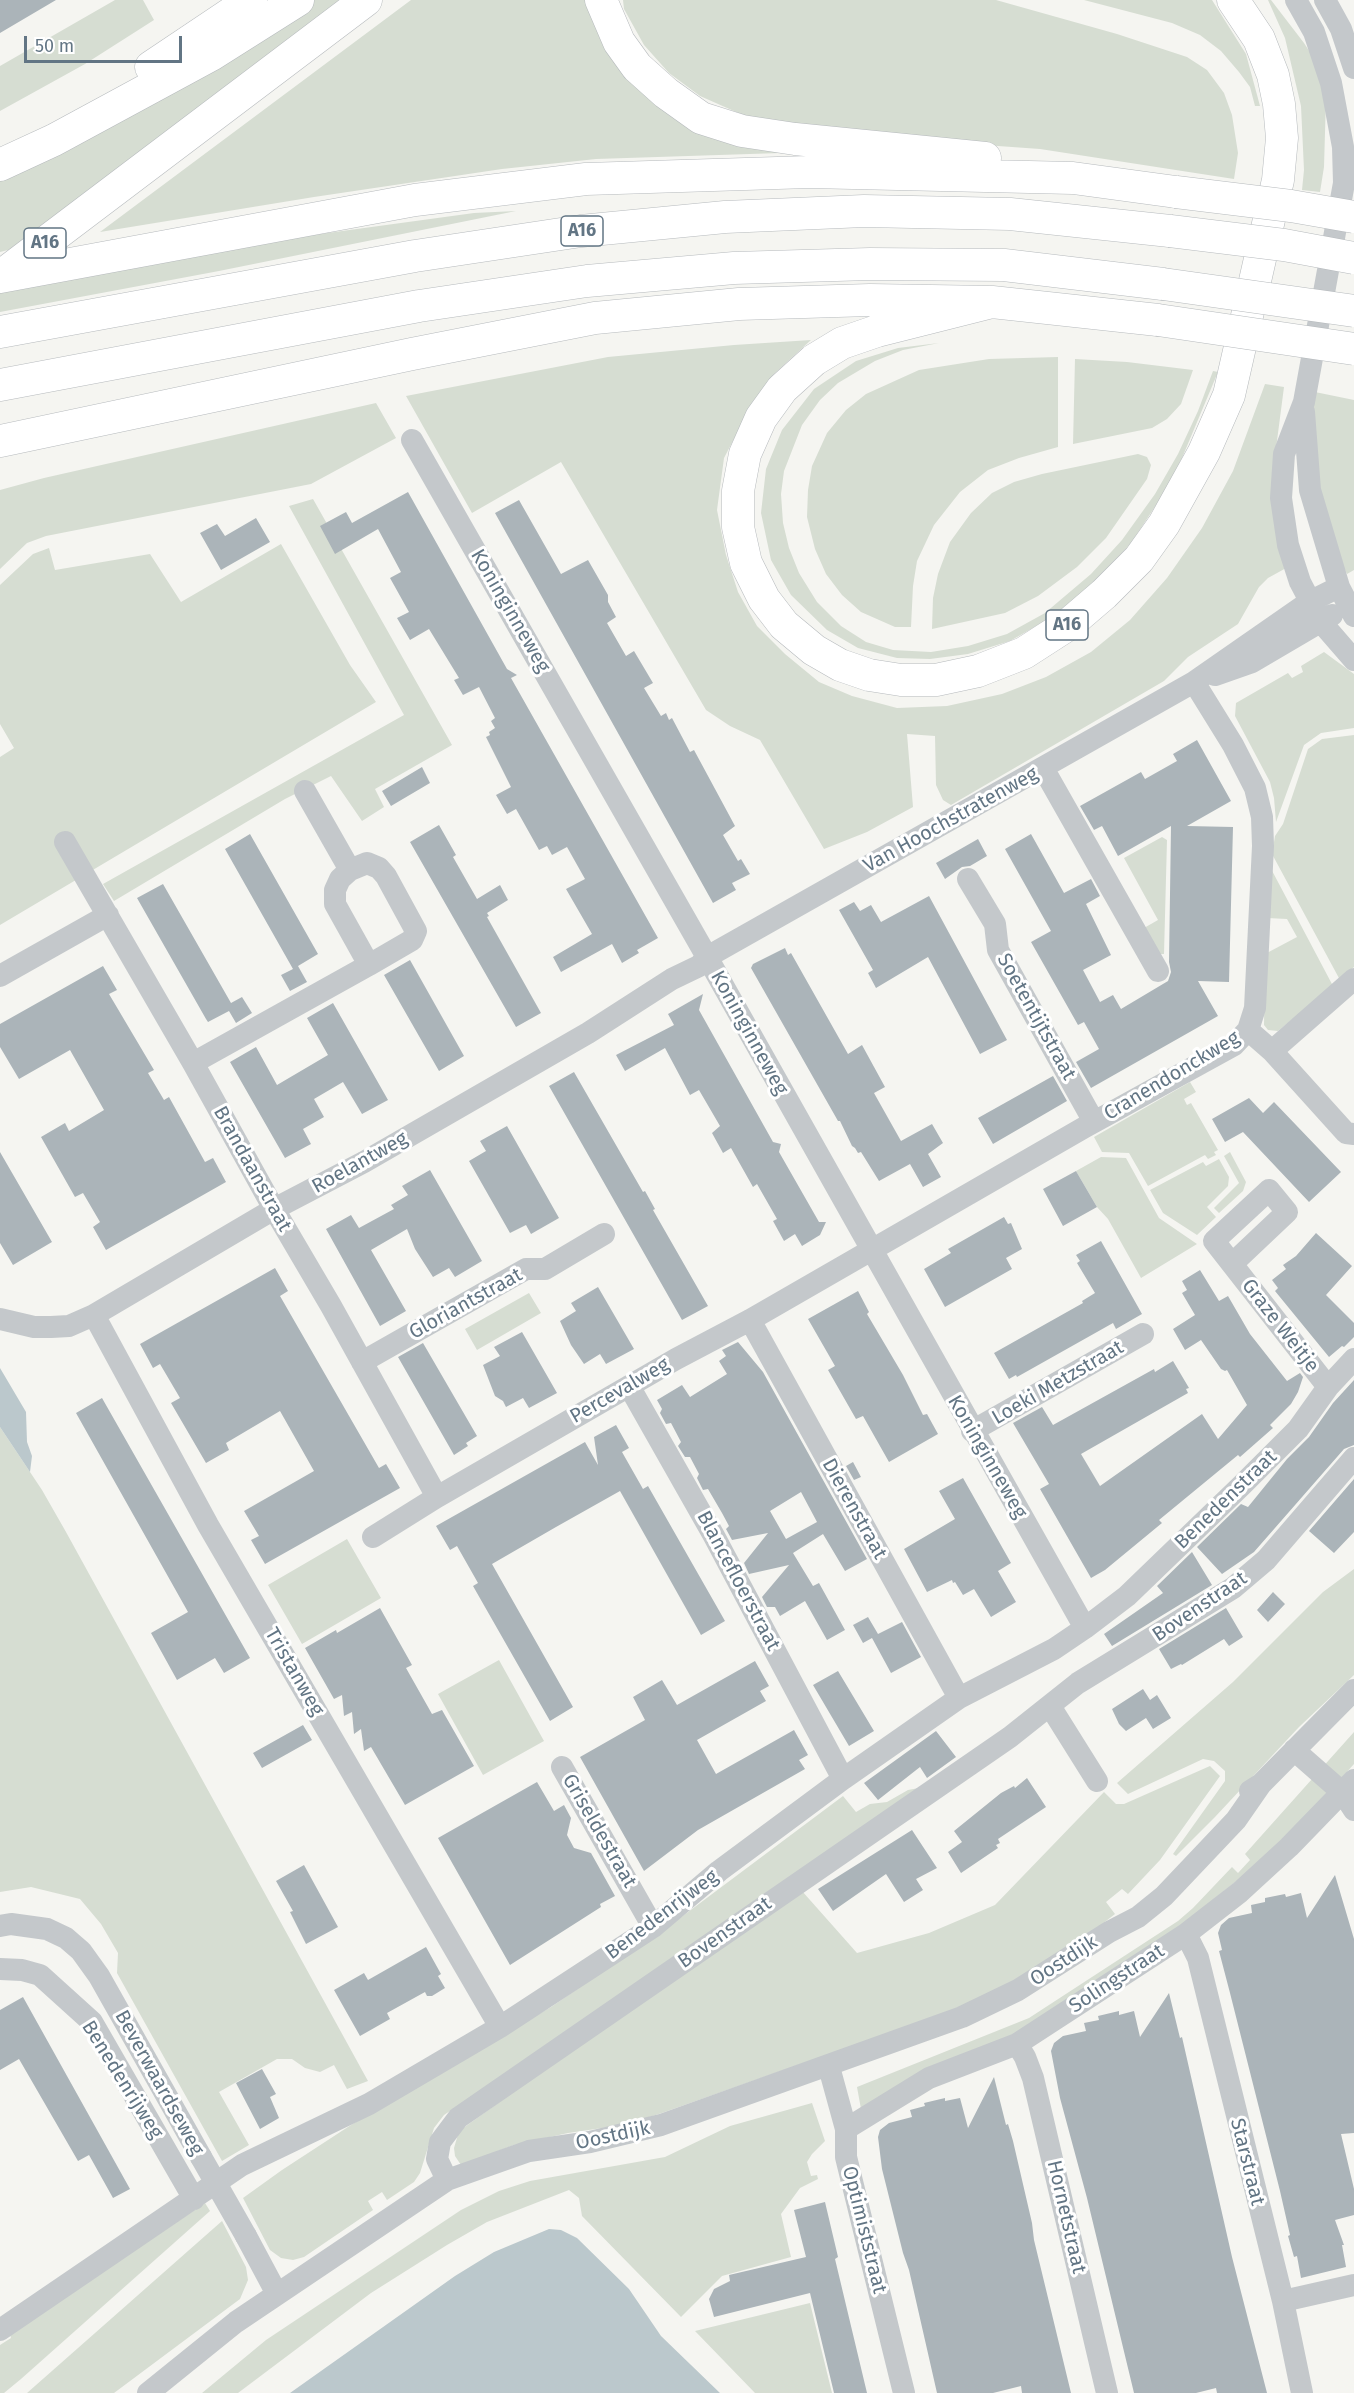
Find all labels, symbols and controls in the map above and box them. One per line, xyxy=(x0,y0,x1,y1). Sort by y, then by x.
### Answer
scale bar xyxy=(27,24,184,62)
text: 50 m xyxy=(35,35,74,57)
road number: A16 xyxy=(561,216,603,246)
road number: A16 xyxy=(24,228,66,258)
street label: Koninginneweg xyxy=(465,545,555,677)
road number: A16 xyxy=(1046,610,1088,640)
street label: Van Hoochstratenweg xyxy=(859,762,1043,878)
street label: Soetentijtstraat xyxy=(991,949,1081,1085)
street label: Koninginneweg xyxy=(705,967,793,1099)
street label: Cranendonckweg xyxy=(1100,1026,1244,1126)
street label: Brandaanstraat xyxy=(208,1102,296,1236)
street label: Roelantweg xyxy=(308,1127,412,1199)
street label: Gloriantstraat xyxy=(405,1263,527,1345)
street label: Graze Weitje xyxy=(1236,1275,1324,1377)
street label: Loeki Metzstraat xyxy=(988,1336,1128,1430)
street label: Percevalweg xyxy=(566,1353,674,1429)
street label: Koninginneweg xyxy=(942,1391,1032,1523)
street label: Benedenstraat xyxy=(1170,1445,1282,1555)
street label: Dierenstraat xyxy=(816,1454,892,1564)
street label: Blancefloerstraat xyxy=(691,1507,785,1655)
street label: Bovenstraat xyxy=(1148,1567,1252,1647)
street label: Tristanweg xyxy=(259,1624,329,1720)
street label: Griseldestraat xyxy=(557,1770,641,1892)
street label: Benedenrijweg xyxy=(601,1865,723,1965)
street label: Bovenstraat xyxy=(674,1892,776,1974)
street label: Oostdijk xyxy=(1026,1930,1102,1992)
street label: Solingstraat xyxy=(1065,1939,1169,2019)
street label: Beverwaardseweg xyxy=(109,2006,209,2160)
street label: Benedenrijweg xyxy=(76,2016,168,2144)
street label: Oostdijk xyxy=(574,2116,652,2156)
street label: Starstraat xyxy=(1225,2116,1269,2208)
street label: Hornetstraat xyxy=(1041,2158,1091,2276)
street label: Optimiststraat xyxy=(837,2164,891,2296)

